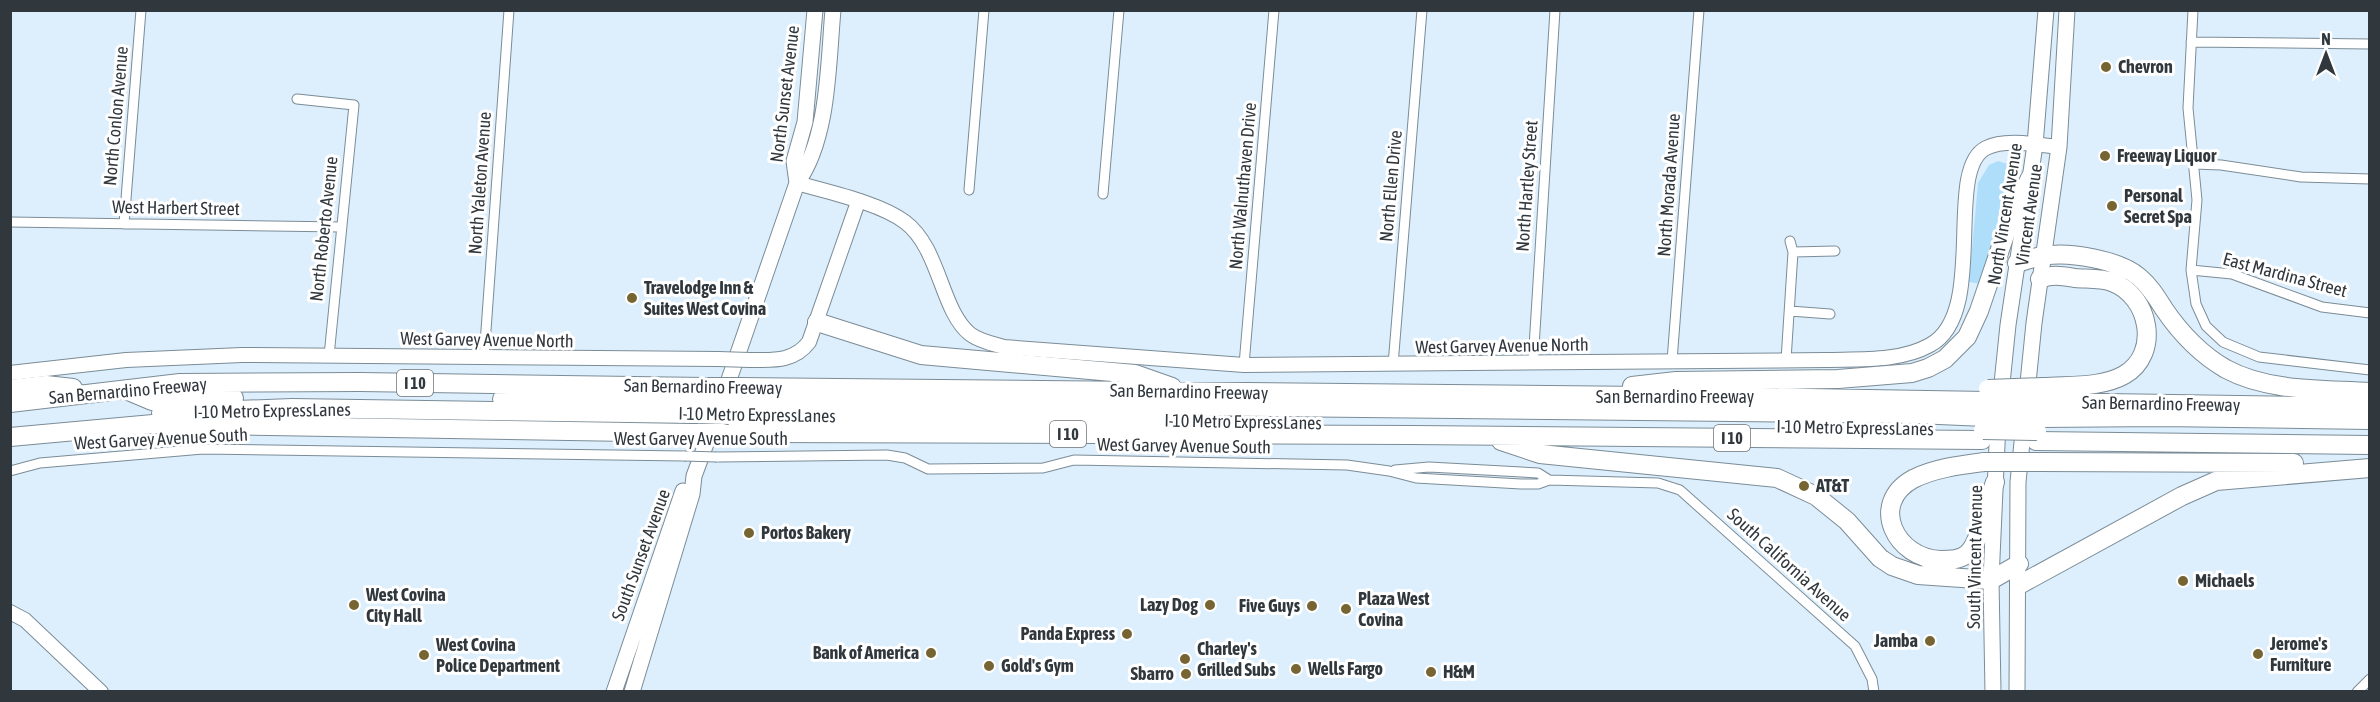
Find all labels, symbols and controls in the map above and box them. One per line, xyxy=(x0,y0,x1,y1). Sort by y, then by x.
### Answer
street label: North Sunset Avenue xyxy=(766,24,803,163)
north arrow xyxy=(2296,24,2356,84)
text: N xyxy=(2321,30,2331,48)
street label: North Conlon Avenue xyxy=(99,45,132,187)
place label: Chevron xyxy=(2118,56,2173,77)
marker: Chevron xyxy=(2099,60,2113,74)
street label: North Walnuthaven Drive xyxy=(1225,102,1260,270)
street label: North Yaleton Avenue xyxy=(464,111,495,255)
street label: North Morada Avenue xyxy=(1653,113,1684,257)
street label: North Hartley Street xyxy=(1511,120,1542,252)
street label: North Ellen Drive xyxy=(1375,129,1406,243)
street label: North Vincent Avenue xyxy=(1983,142,2027,286)
place label: Freeway Liquor xyxy=(2117,145,2217,166)
marker: Freeway Liquor xyxy=(2098,149,2112,163)
street label: North Roberto Avenue xyxy=(305,155,342,302)
street label: Vincent Avenue xyxy=(2011,163,2047,267)
place label: Personal Secret Spa xyxy=(2124,185,2192,227)
street label: West Harbert Street xyxy=(112,196,240,219)
marker: Personal Secret Spa xyxy=(2105,199,2119,213)
street label: East Mardina Street xyxy=(2221,248,2349,301)
place label: Travelodge Inn & Suites West Covina xyxy=(644,277,766,319)
marker: Travelodge Inn & Suites West Covina xyxy=(625,291,639,305)
street label: West Garvey Avenue North xyxy=(400,327,574,352)
street label: West Garvey Avenue North xyxy=(1415,333,1589,358)
road number: I 10 xyxy=(397,370,433,396)
street label: San Bernardino Freeway xyxy=(48,373,208,408)
street label: San Bernardino Freeway xyxy=(624,375,782,398)
street label: San Bernardino Freeway xyxy=(1110,380,1268,403)
street label: San Bernardino Freeway xyxy=(1596,386,1754,407)
street label: San Bernardino Freeway xyxy=(2082,392,2240,415)
street label: I-10 Metro ExpressLanes xyxy=(193,399,351,422)
street label: I-10 Metro ExpressLanes xyxy=(678,403,836,426)
street label: I-10 Metro ExpressLanes xyxy=(1164,410,1322,433)
street label: I-10 Metro ExpressLanes xyxy=(1776,416,1934,439)
road number: I 10 xyxy=(1050,421,1086,447)
street label: West Garvey Avenue South xyxy=(74,423,248,454)
road number: I 10 xyxy=(1714,425,1750,451)
street label: West Garvey Avenue South xyxy=(614,428,788,449)
street label: West Garvey Avenue South xyxy=(1097,433,1271,458)
place label: AT&T xyxy=(1815,475,1849,496)
marker: AT&T xyxy=(1797,479,1811,493)
street label: South Vincent Avenue xyxy=(1963,485,1986,629)
street label: South Sunset Avenue xyxy=(607,486,674,623)
street label: South California Avenue xyxy=(1723,504,1855,626)
place label: Portos Bakery xyxy=(761,522,851,543)
marker: Portos Bakery xyxy=(742,526,756,540)
place label: Michaels xyxy=(2195,570,2255,591)
marker: Michaels xyxy=(2176,574,2190,588)
place label: West Covina City Hall xyxy=(365,584,446,626)
place label: Plaza West Covina xyxy=(1358,588,1430,630)
place label: Lazy Dog xyxy=(1140,594,1198,615)
place label: Five Guys xyxy=(1239,595,1301,616)
marker: West Covina City Hall xyxy=(347,598,361,612)
marker: Lazy Dog xyxy=(1203,598,1217,612)
marker: Five Guys xyxy=(1305,599,1319,613)
marker: Plaza West Covina xyxy=(1339,602,1353,616)
place label: Panda Express xyxy=(1020,623,1116,644)
marker: Panda Express xyxy=(1120,627,1134,641)
place label: Jamba xyxy=(1873,630,1918,651)
place label: Jerome's Furniture xyxy=(2269,633,2331,675)
place label: West Covina Police Department xyxy=(435,634,561,676)
marker: Jamba xyxy=(1923,634,1937,648)
place label: Charley's Grilled Subs xyxy=(1197,638,1276,680)
place label: Bank of America xyxy=(813,642,919,663)
marker: Bank of America xyxy=(924,646,938,660)
marker: Jerome's Furniture xyxy=(2251,647,2265,661)
marker: West Covina Police Department xyxy=(417,648,431,662)
marker: Charley's Grilled Subs xyxy=(1178,652,1192,666)
place label: Gold's Gym xyxy=(1001,655,1074,676)
place label: Wells Fargo xyxy=(1307,658,1383,679)
marker: Gold's Gym xyxy=(982,659,996,673)
place label: H&M xyxy=(1443,661,1475,682)
marker: Wells Fargo xyxy=(1289,662,1303,676)
place label: Sbarro xyxy=(1130,663,1174,684)
marker: H&M xyxy=(1424,665,1438,679)
marker: Sbarro xyxy=(1179,667,1193,681)

